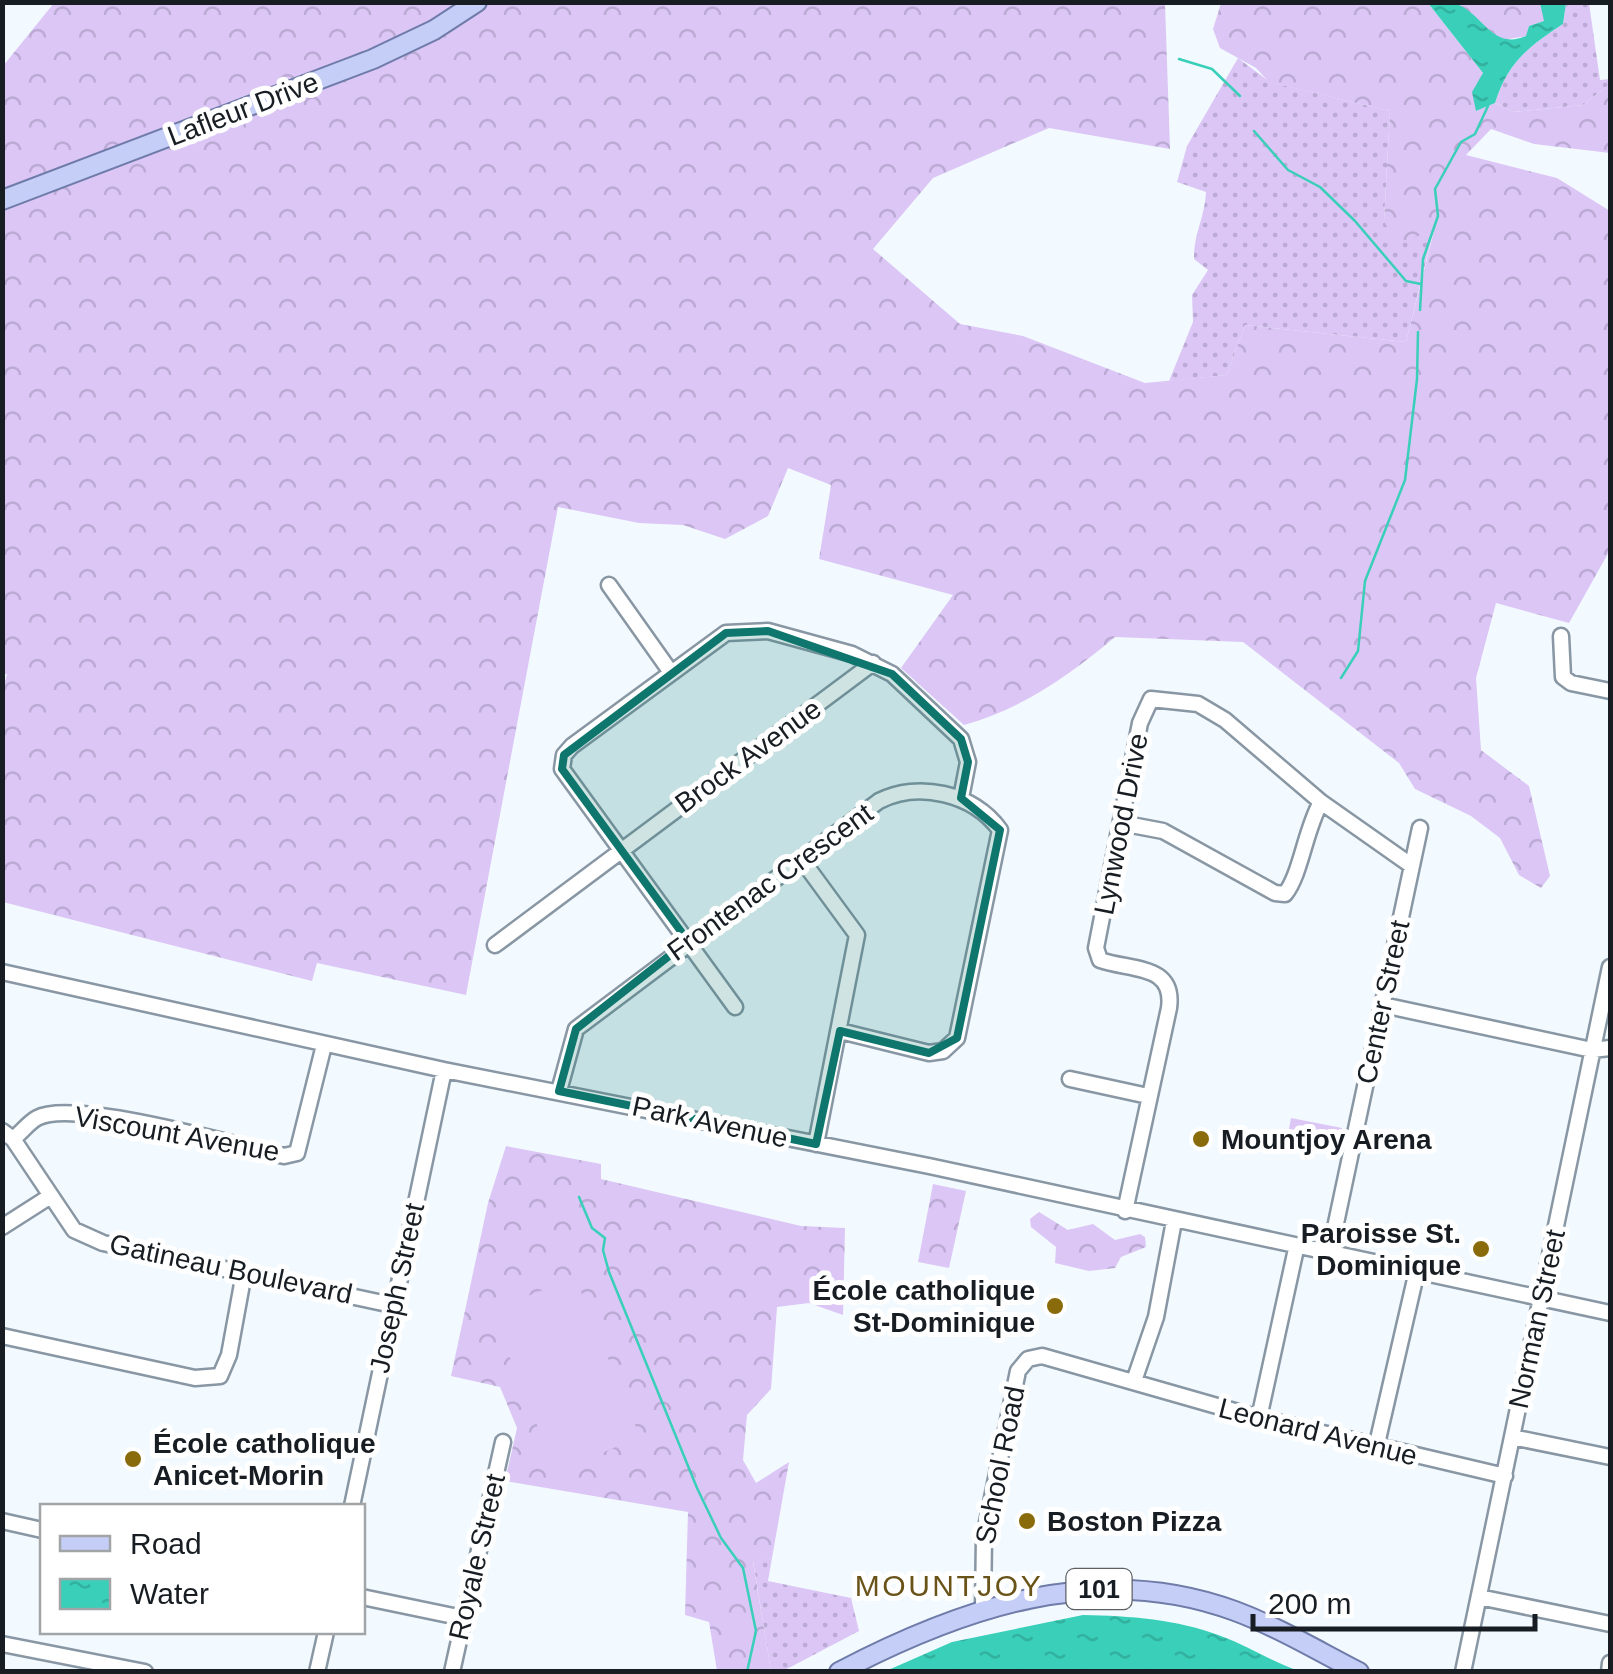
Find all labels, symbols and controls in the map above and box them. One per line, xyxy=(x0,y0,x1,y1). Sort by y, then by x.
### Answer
street label: Lafleur Drive xyxy=(163,66,323,152)
street label: Brock Avenue xyxy=(669,693,827,819)
street label: Lynwood Drive xyxy=(1088,731,1154,917)
street label: Frontenac Crescent xyxy=(661,797,879,967)
street label: Center Street xyxy=(1351,917,1416,1087)
street label: Park Avenue xyxy=(629,1090,791,1154)
street label: Viscount Avenue xyxy=(72,1101,282,1167)
place label: Mountjoy Arena xyxy=(1221,1124,1432,1155)
marker: Mountjoy Arena xyxy=(1190,1128,1212,1150)
street label: Joseph Street xyxy=(364,1200,430,1376)
place label: Paroisse St. Dominique xyxy=(1301,1218,1461,1281)
street label: Norman Street xyxy=(1503,1227,1571,1411)
street label: Gatineau Boulevard xyxy=(107,1228,355,1310)
marker: Paroisse St. Dominique xyxy=(1470,1238,1492,1260)
place label: École catholique St-Dominique xyxy=(813,1275,1035,1338)
marker: École catholique St-Dominique xyxy=(1044,1295,1066,1317)
street label: School Road xyxy=(969,1383,1031,1547)
street label: Leonard Avenue xyxy=(1216,1392,1420,1472)
place label: École catholique Anicet-Morin xyxy=(153,1428,376,1491)
marker: École catholique Anicet-Morin xyxy=(122,1448,144,1470)
street label: Royale Street xyxy=(443,1471,511,1643)
legend xyxy=(40,1504,365,1634)
place label: Boston Pizza xyxy=(1047,1506,1222,1537)
marker: Boston Pizza xyxy=(1016,1510,1038,1532)
text: Road xyxy=(130,1527,202,1560)
district label: MOUNTJOY xyxy=(855,1569,1043,1602)
road number: 101 xyxy=(1066,1569,1132,1609)
scale bar xyxy=(1253,1569,1536,1631)
text: Water xyxy=(130,1577,209,1610)
text: 200 m xyxy=(1268,1587,1351,1620)

